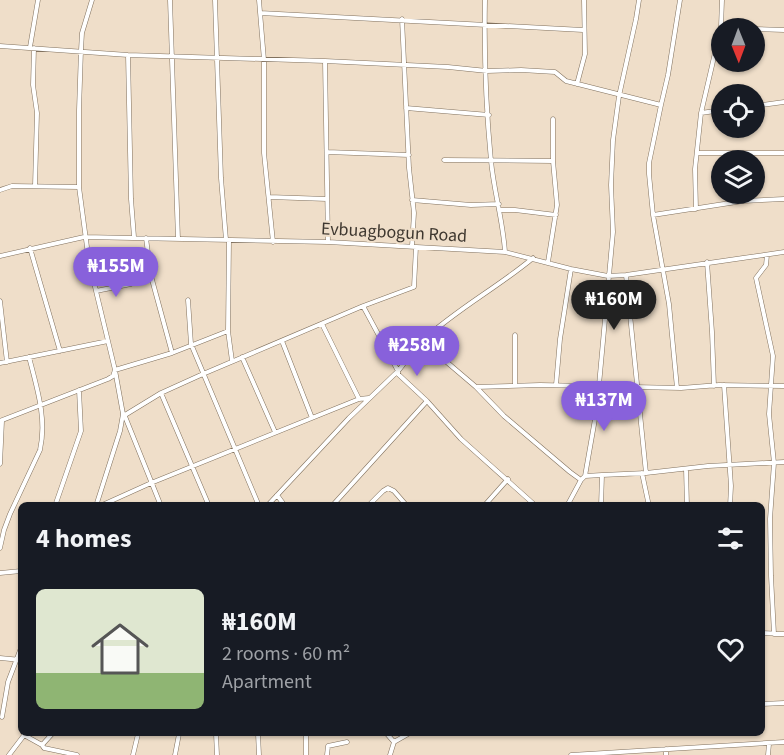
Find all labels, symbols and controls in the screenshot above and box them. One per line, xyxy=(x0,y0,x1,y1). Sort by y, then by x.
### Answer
north arrow xyxy=(711,18,765,72)
map controls xyxy=(711,18,765,204)
button: locate xyxy=(711,84,765,138)
button: layers xyxy=(711,150,765,204)
street label: Evbuagbogun Road xyxy=(320,216,468,249)
pin: ₦155M xyxy=(74,247,158,298)
text: ₦155M xyxy=(87,252,145,280)
pin: ₦160M xyxy=(572,280,656,331)
text: ₦160M xyxy=(585,285,643,313)
pin: ₦258M xyxy=(375,326,459,377)
text: ₦258M xyxy=(388,331,446,359)
pin: ₦137M xyxy=(562,381,646,432)
text: ₦137M xyxy=(575,386,633,414)
text: 4 homes xyxy=(36,520,131,557)
icon: filters xyxy=(714,522,747,555)
text: ₦160M xyxy=(222,603,297,640)
icon: home xyxy=(84,613,156,685)
icon: heart xyxy=(714,633,747,666)
text: 2 rooms · 60 m² xyxy=(222,640,350,668)
text: Apartment xyxy=(222,668,312,696)

